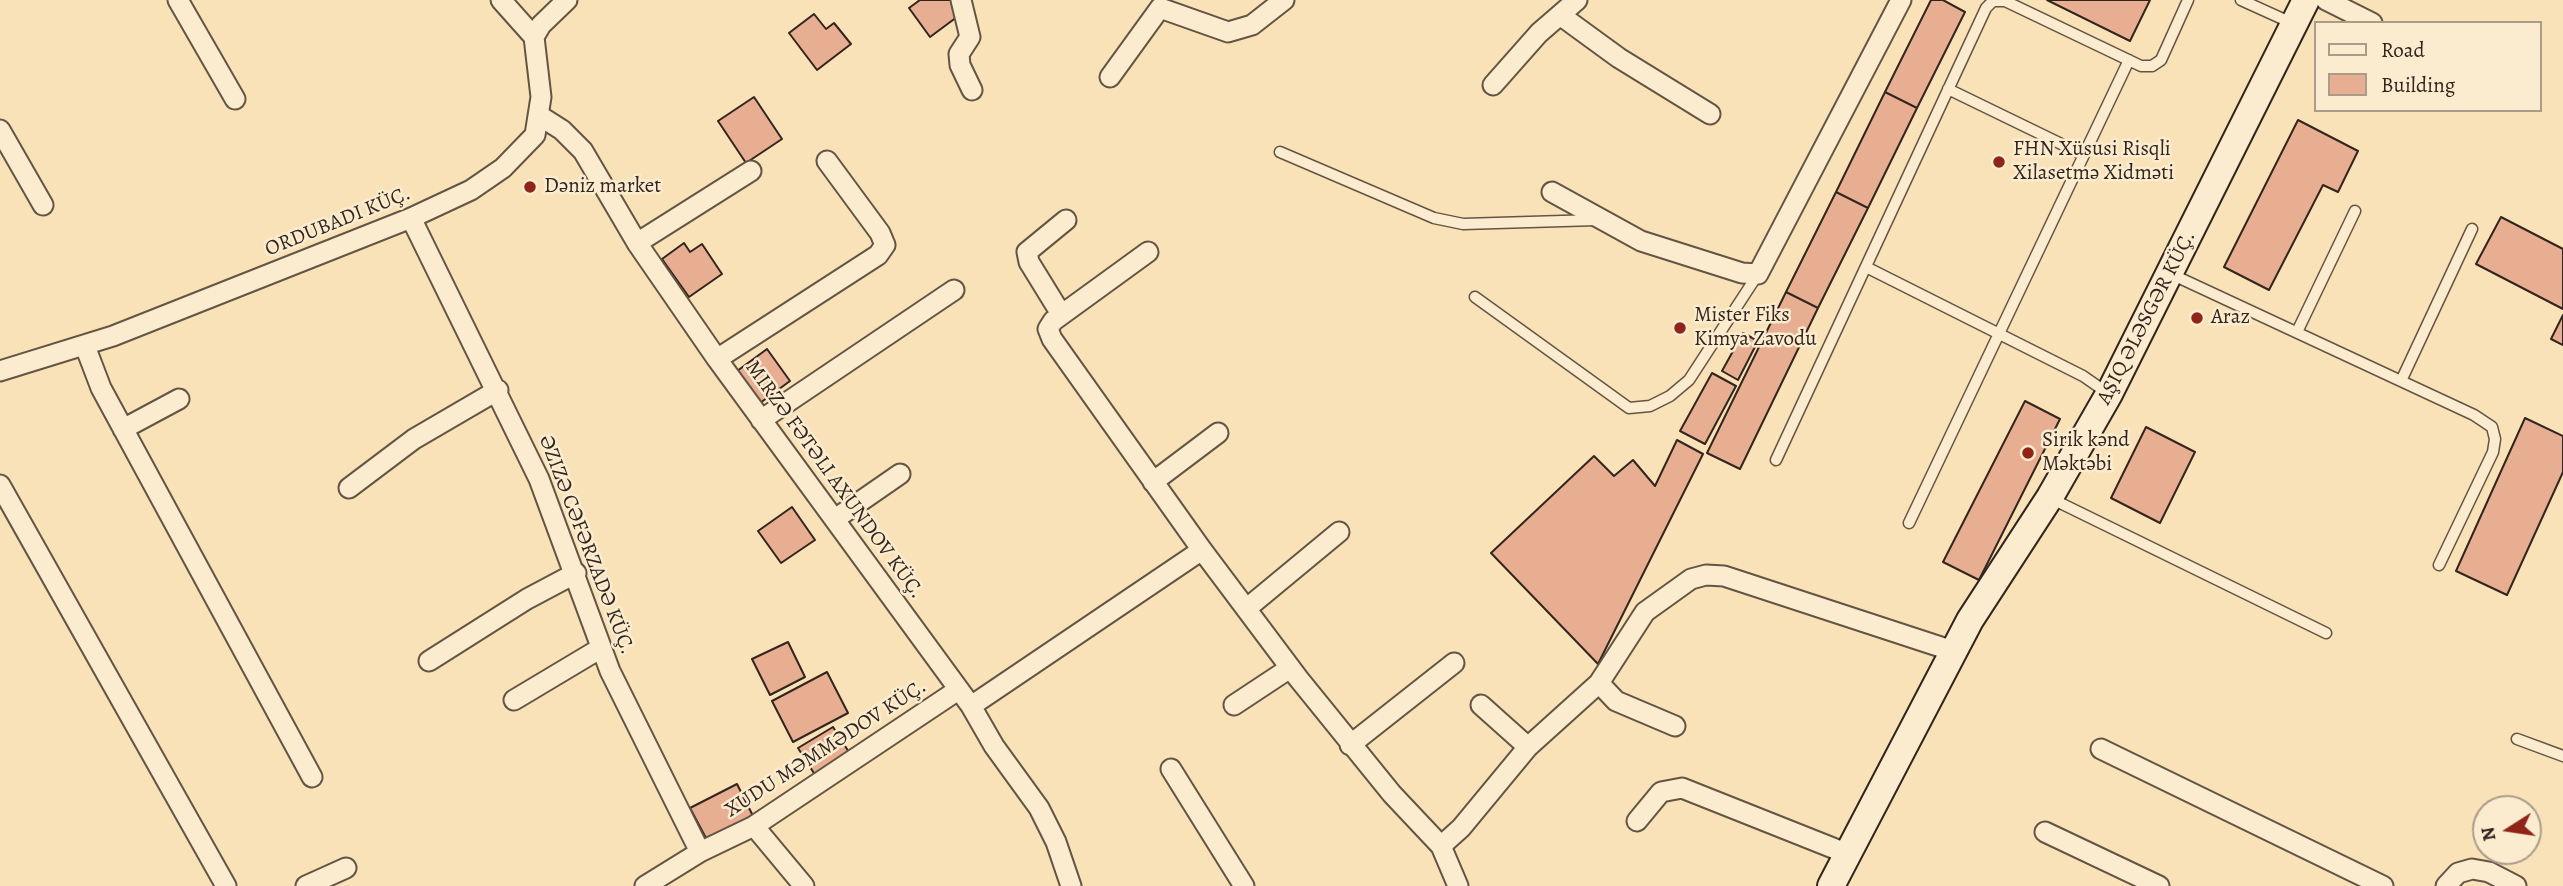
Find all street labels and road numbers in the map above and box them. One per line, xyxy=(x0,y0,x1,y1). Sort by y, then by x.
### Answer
street label: ORDUBADI KÜÇ. xyxy=(262,181,414,263)
street label: AŞIQ ƏLƏSGƏR KÜÇ. xyxy=(2092,227,2202,409)
street label: MIRZƏ FƏTƏLI AXUNDOV KÜÇ. xyxy=(739,356,929,604)
street label: ƏZIZƏ CƏFƏRZADƏ KÜÇ. xyxy=(533,432,639,658)
street label: XUDU MƏMMƏDOV KÜÇ. xyxy=(721,674,931,824)

